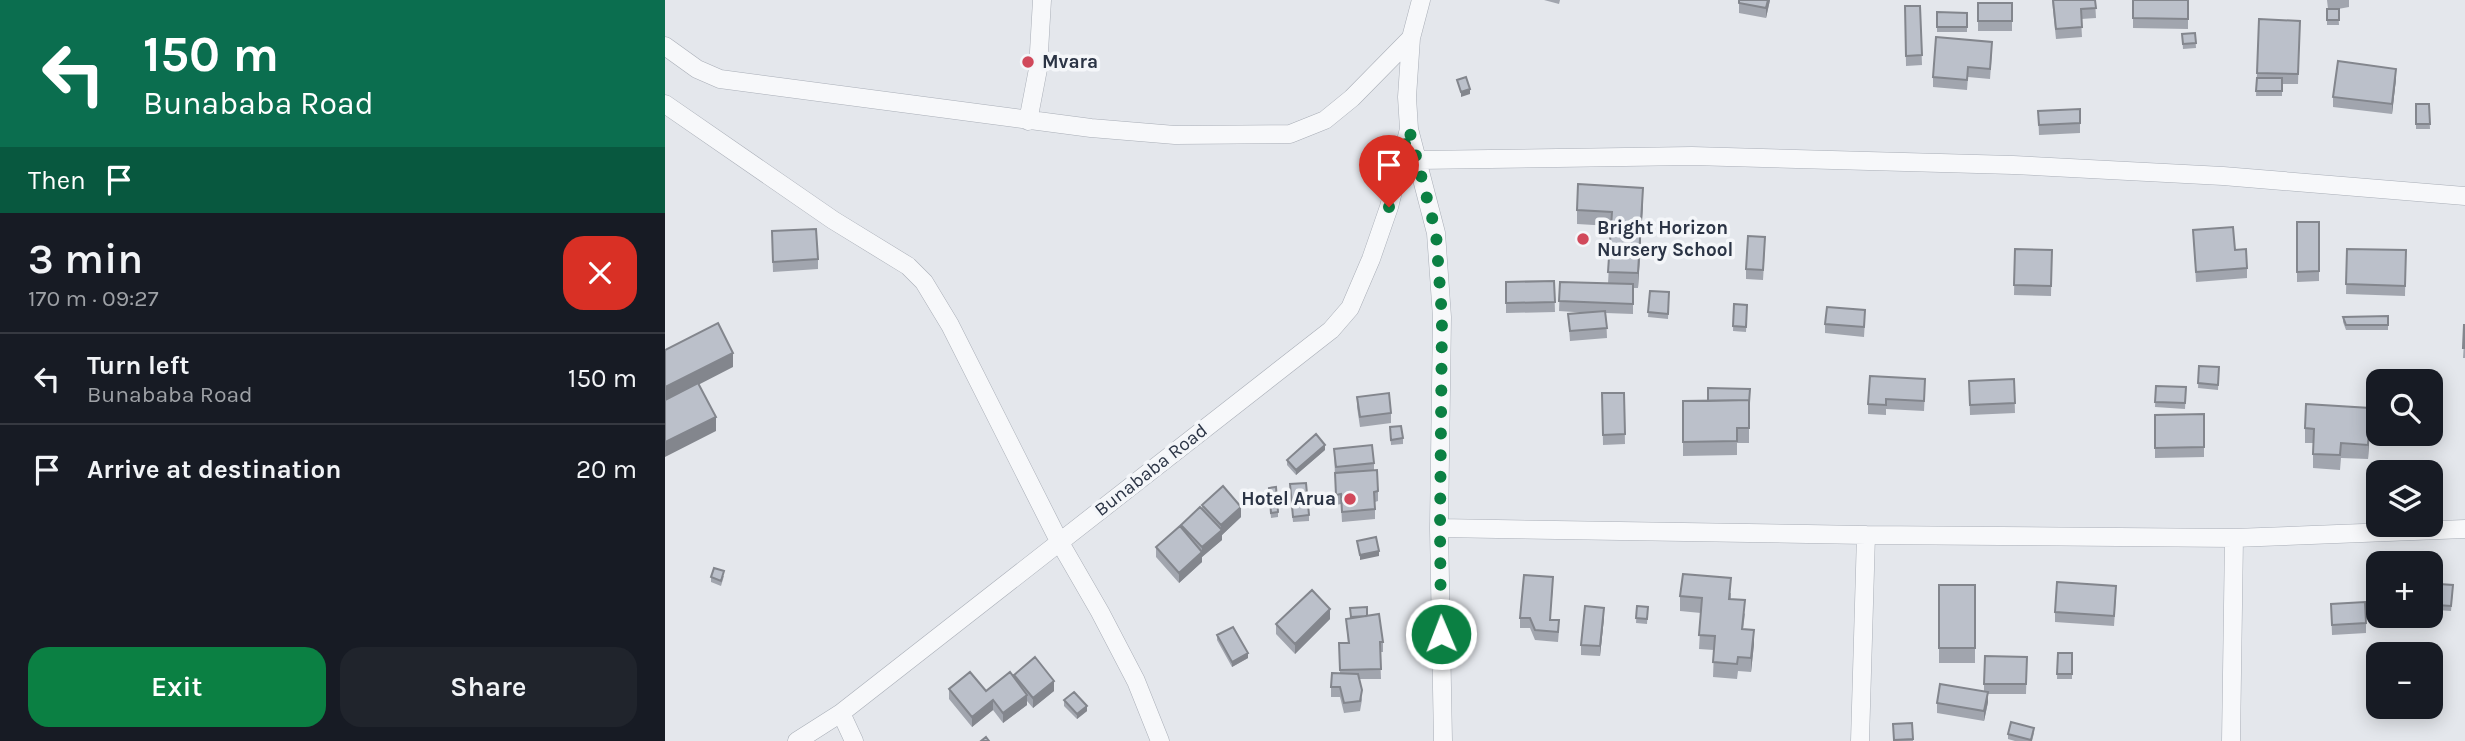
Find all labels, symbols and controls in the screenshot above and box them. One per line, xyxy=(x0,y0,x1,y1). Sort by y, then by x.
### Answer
text: 150 m xyxy=(143,26,279,83)
icon: left xyxy=(28,28,119,119)
place label: Mvara xyxy=(1042,51,1098,73)
marker: Mvara xyxy=(1020,54,1036,70)
text: Bunababa Road xyxy=(143,85,374,122)
pin xyxy=(1359,135,1419,207)
icon: arrive xyxy=(1370,146,1408,184)
icon: arrive xyxy=(100,161,138,199)
text: Then xyxy=(28,165,86,196)
place label: Bright Horizon Nursery School xyxy=(1597,217,1733,261)
marker: Bright Horizon Nursery School xyxy=(1575,231,1591,247)
text: 3 min xyxy=(28,234,143,284)
button: close xyxy=(563,236,637,310)
text: 170 m · 09:27 xyxy=(28,285,158,312)
text: Turn left xyxy=(87,350,189,381)
icon: left xyxy=(28,360,66,398)
text: 150 m xyxy=(568,363,637,394)
map controls xyxy=(2366,369,2443,719)
button: search xyxy=(2366,369,2443,446)
text: Bunababa Road xyxy=(87,381,253,408)
street label: Bunababa Road xyxy=(1090,419,1212,521)
icon: arrive xyxy=(28,451,66,489)
text: Arrive at destination xyxy=(87,454,341,485)
text: 20 m xyxy=(576,454,637,485)
button: layers xyxy=(2366,460,2443,537)
place label: Hotel Arua xyxy=(1241,488,1336,510)
marker: Hotel Arua xyxy=(1342,491,1358,507)
button: + xyxy=(2366,551,2443,628)
position arrow xyxy=(1404,597,1478,671)
button: − xyxy=(2366,642,2443,719)
button: Exit xyxy=(28,647,326,727)
button: Share xyxy=(340,647,637,727)

